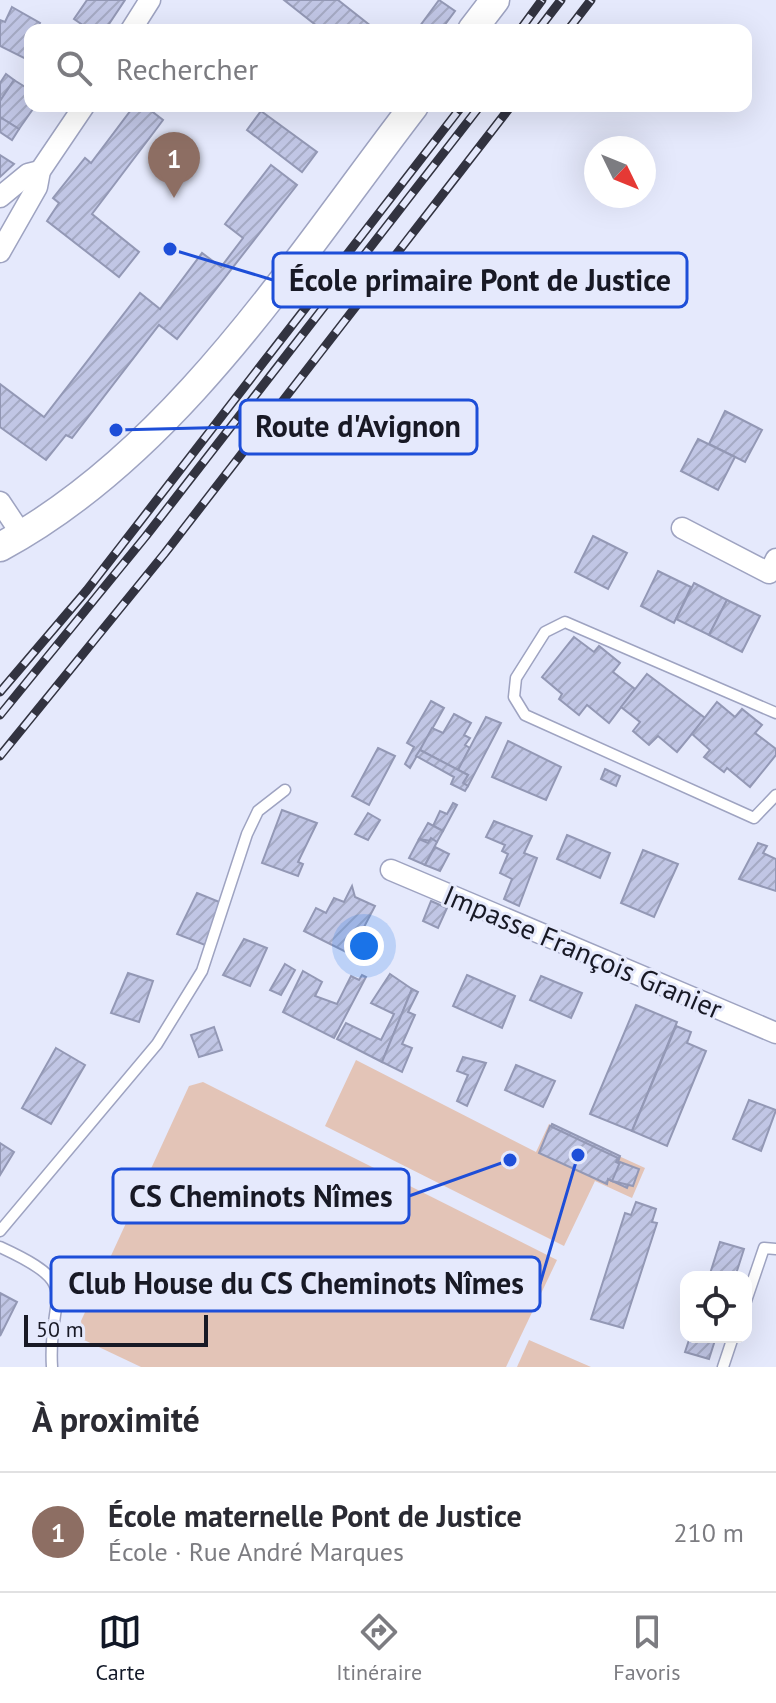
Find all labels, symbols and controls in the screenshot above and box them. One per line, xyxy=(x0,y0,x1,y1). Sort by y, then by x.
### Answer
search box xyxy=(24,24,752,112)
icon: search xyxy=(52,46,96,90)
text: Rechercher xyxy=(116,49,258,88)
pin: 1 xyxy=(148,132,200,198)
north arrow xyxy=(584,136,656,208)
callout: École primaire Pont de Justice xyxy=(273,253,687,307)
text: École primaire Pont de Justice xyxy=(289,260,671,299)
callout: Route d'Avignon xyxy=(240,400,477,454)
text: Route d'Avignon xyxy=(255,406,461,445)
street label: Impasse François Granier xyxy=(438,876,729,1027)
your location xyxy=(344,926,384,966)
callout: CS Cheminots Nîmes xyxy=(113,1169,409,1223)
text: CS Cheminots Nîmes xyxy=(129,1176,393,1215)
callout: Club House du CS Cheminots Nîmes xyxy=(51,1257,540,1311)
text: Club House du CS Cheminots Nîmes xyxy=(68,1263,524,1302)
map controls xyxy=(680,1271,752,1343)
button: locate xyxy=(680,1271,752,1343)
scale bar xyxy=(24,1311,208,1347)
text: 50 m xyxy=(36,1315,84,1343)
text: À proximité xyxy=(32,1397,200,1441)
text: École maternelle Pont de Justice xyxy=(108,1496,522,1535)
text: 1 xyxy=(51,1516,65,1549)
text: 210 m xyxy=(673,1516,744,1549)
text: École · Rue André Marques xyxy=(108,1535,404,1568)
tab: Carte xyxy=(96,1610,145,1686)
tab: Itinéraire xyxy=(336,1610,422,1686)
tab: Favoris xyxy=(613,1610,680,1686)

